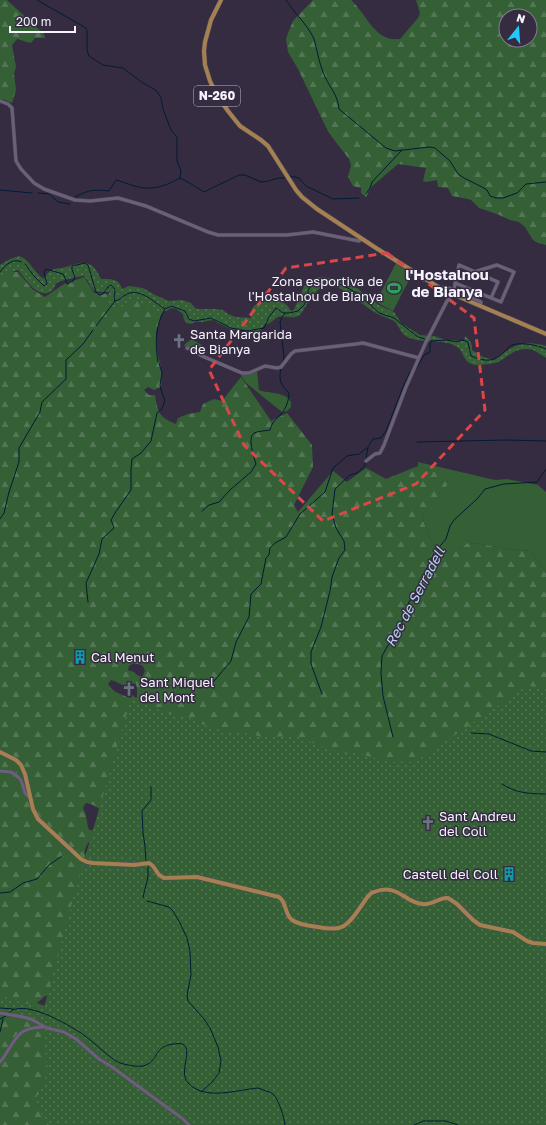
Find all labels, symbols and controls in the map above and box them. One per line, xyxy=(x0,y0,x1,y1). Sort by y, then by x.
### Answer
scale bar xyxy=(10,8,75,34)
north arrow xyxy=(498,8,538,48)
text: N xyxy=(515,11,527,25)
text: 200 m xyxy=(16,14,51,29)
road number: N-260 xyxy=(194,86,240,106)
district label: l'Hostalnou de Bianya xyxy=(405,265,489,300)
place label: Zona esportiva de l'Hostalnou de Bianya xyxy=(248,273,383,304)
sports icon: Zona esportiva de l'Hostalnou de Bianya xyxy=(386,280,402,296)
place label: Santa Margarida de Bianya xyxy=(190,326,292,357)
church icon: Santa Margarida de Bianya xyxy=(171,333,187,349)
water label: Rec de Serradell xyxy=(381,544,448,649)
building icon: Cal Menut xyxy=(72,649,88,665)
place label: Cal Menut xyxy=(91,649,154,665)
place label: Sant Miquel del Mont xyxy=(140,674,214,705)
church icon: Sant Miquel del Mont xyxy=(121,681,137,697)
place label: Sant Andreu del Coll xyxy=(439,808,516,839)
church icon: Sant Andreu del Coll xyxy=(420,815,436,831)
place label: Castell del Coll xyxy=(403,866,498,882)
building icon: Castell del Coll xyxy=(501,866,517,882)

